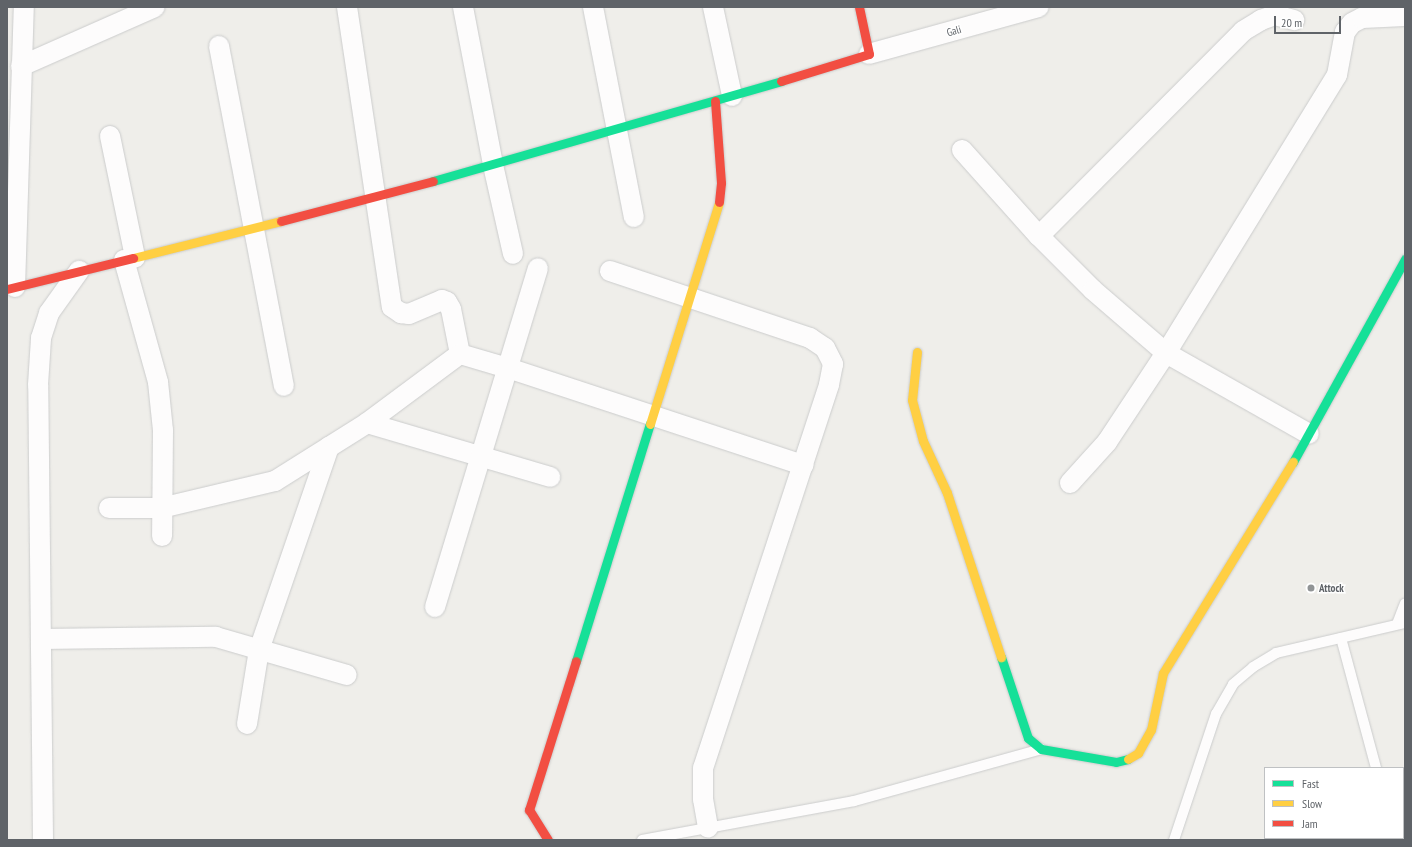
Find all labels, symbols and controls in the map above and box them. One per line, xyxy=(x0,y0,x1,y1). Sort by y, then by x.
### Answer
scale bar xyxy=(1276,8,1343,34)
text: 20 m xyxy=(1281,15,1302,30)
street label: Gali xyxy=(945,23,963,39)
place label: Attock xyxy=(1319,581,1344,595)
marker: Attock xyxy=(1306,583,1316,593)
legend xyxy=(1264,767,1404,839)
text: Fast xyxy=(1302,776,1319,791)
text: Slow xyxy=(1302,796,1322,811)
text: Jam xyxy=(1302,816,1318,831)

